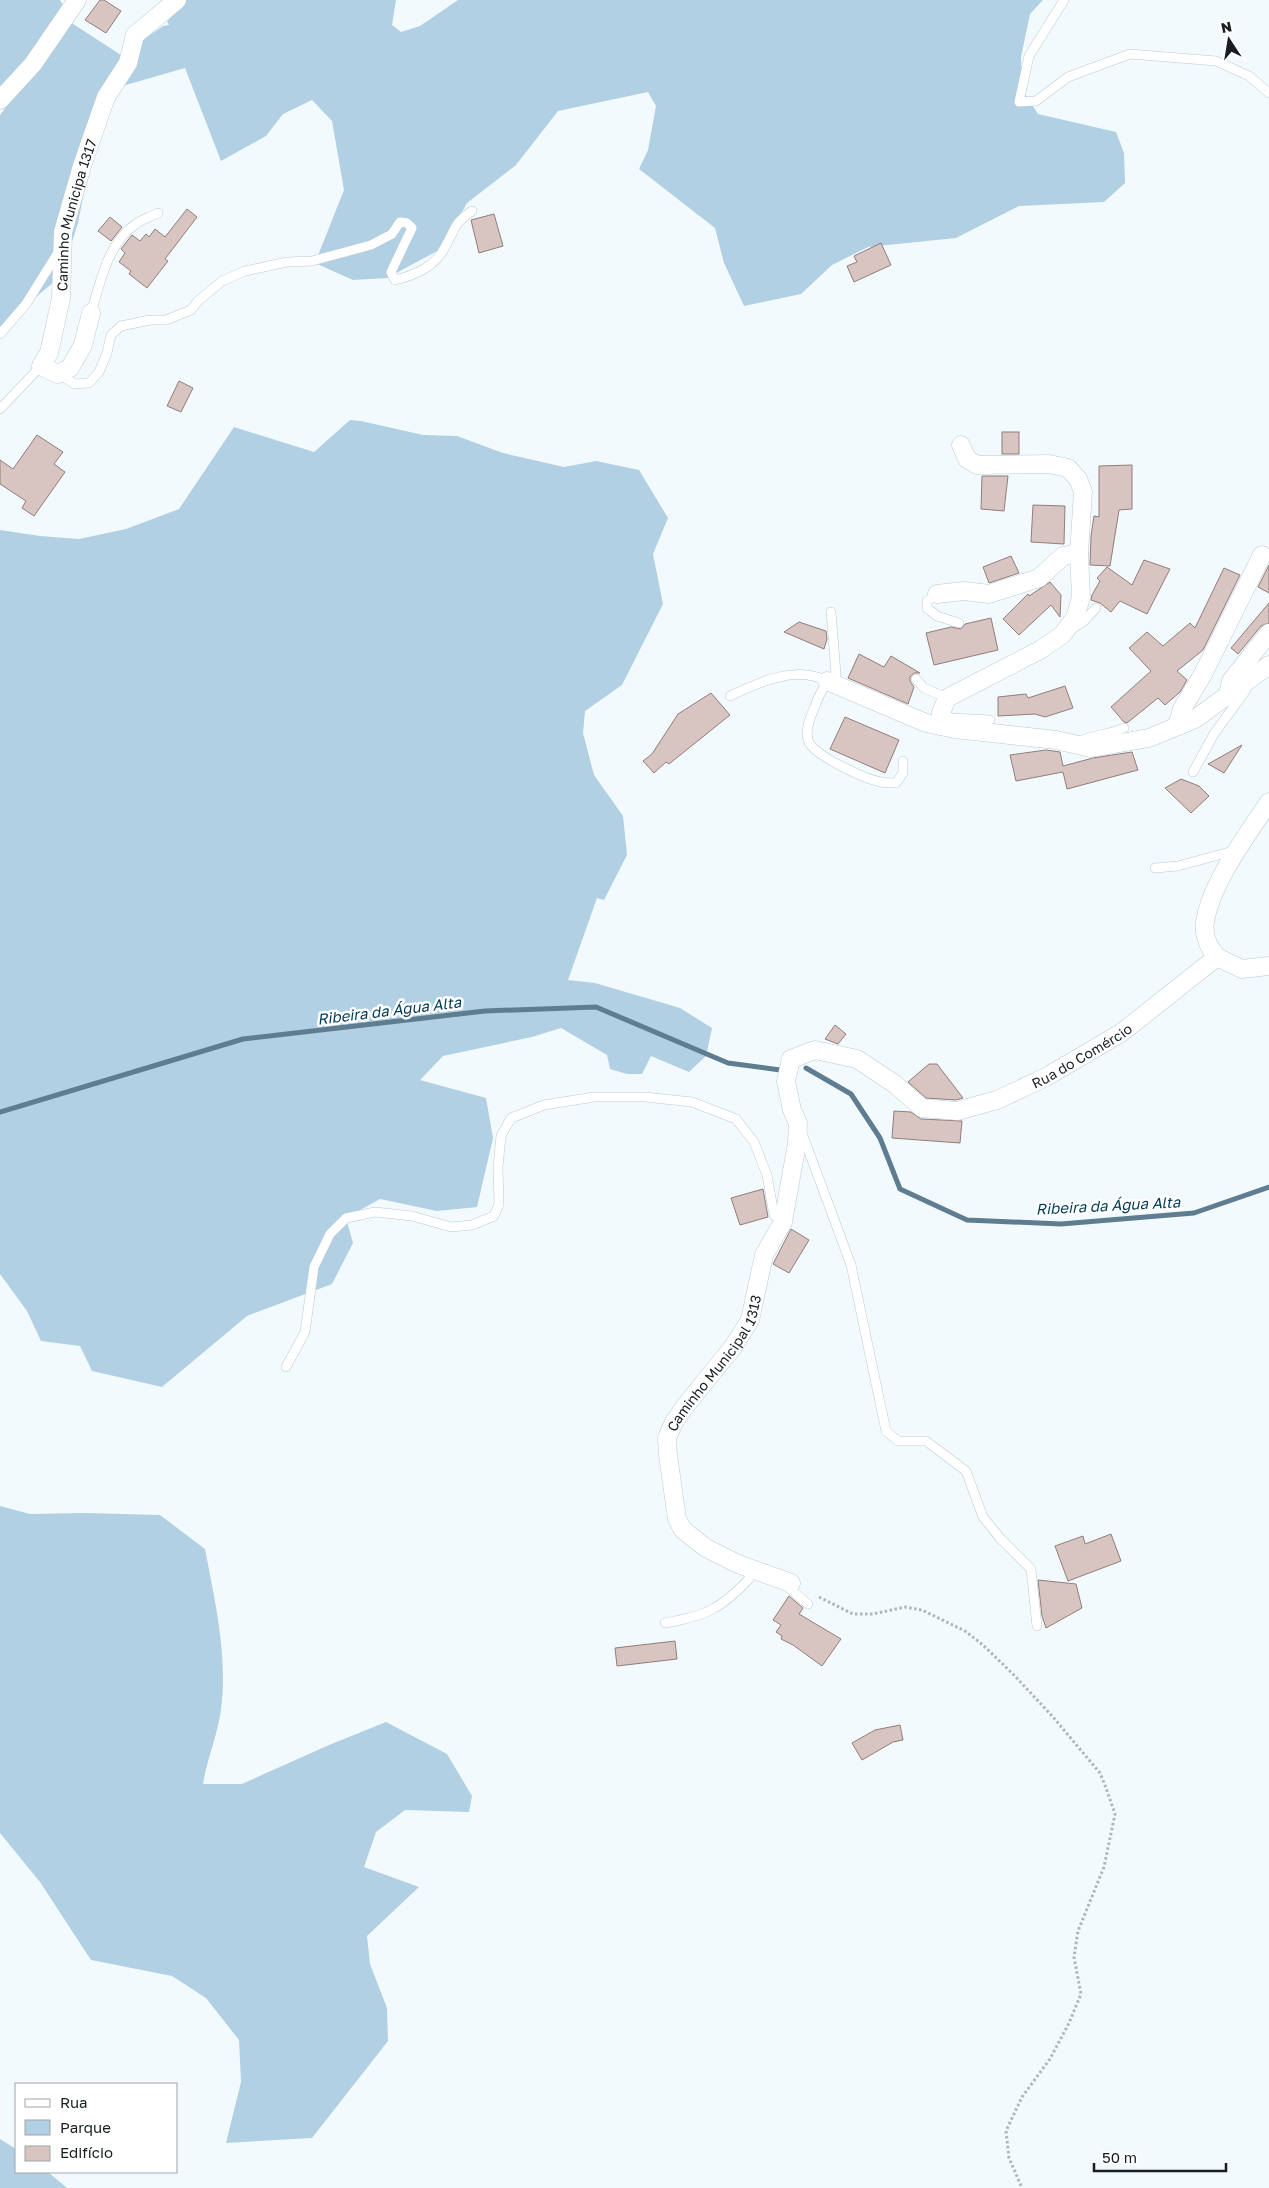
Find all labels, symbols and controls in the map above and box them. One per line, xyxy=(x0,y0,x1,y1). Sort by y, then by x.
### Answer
north arrow xyxy=(1204,15,1254,65)
text: N xyxy=(1219,17,1233,36)
street label: Caminho Municipa 1317 xyxy=(53,136,99,292)
water label: Ribeira da Água Alta xyxy=(316,992,463,1029)
street label: Rua do Comércio xyxy=(1029,1019,1135,1091)
water label: Ribeira da Água Alta xyxy=(1035,1192,1181,1219)
street label: Caminho Municipal 1313 xyxy=(663,1293,764,1433)
legend xyxy=(15,2083,178,2173)
text: Rua xyxy=(60,2093,87,2111)
text: Parque xyxy=(60,2118,111,2136)
scale bar xyxy=(1094,2140,1226,2172)
text: Edifício xyxy=(60,2143,113,2161)
text: 50 m xyxy=(1102,2148,1137,2166)

